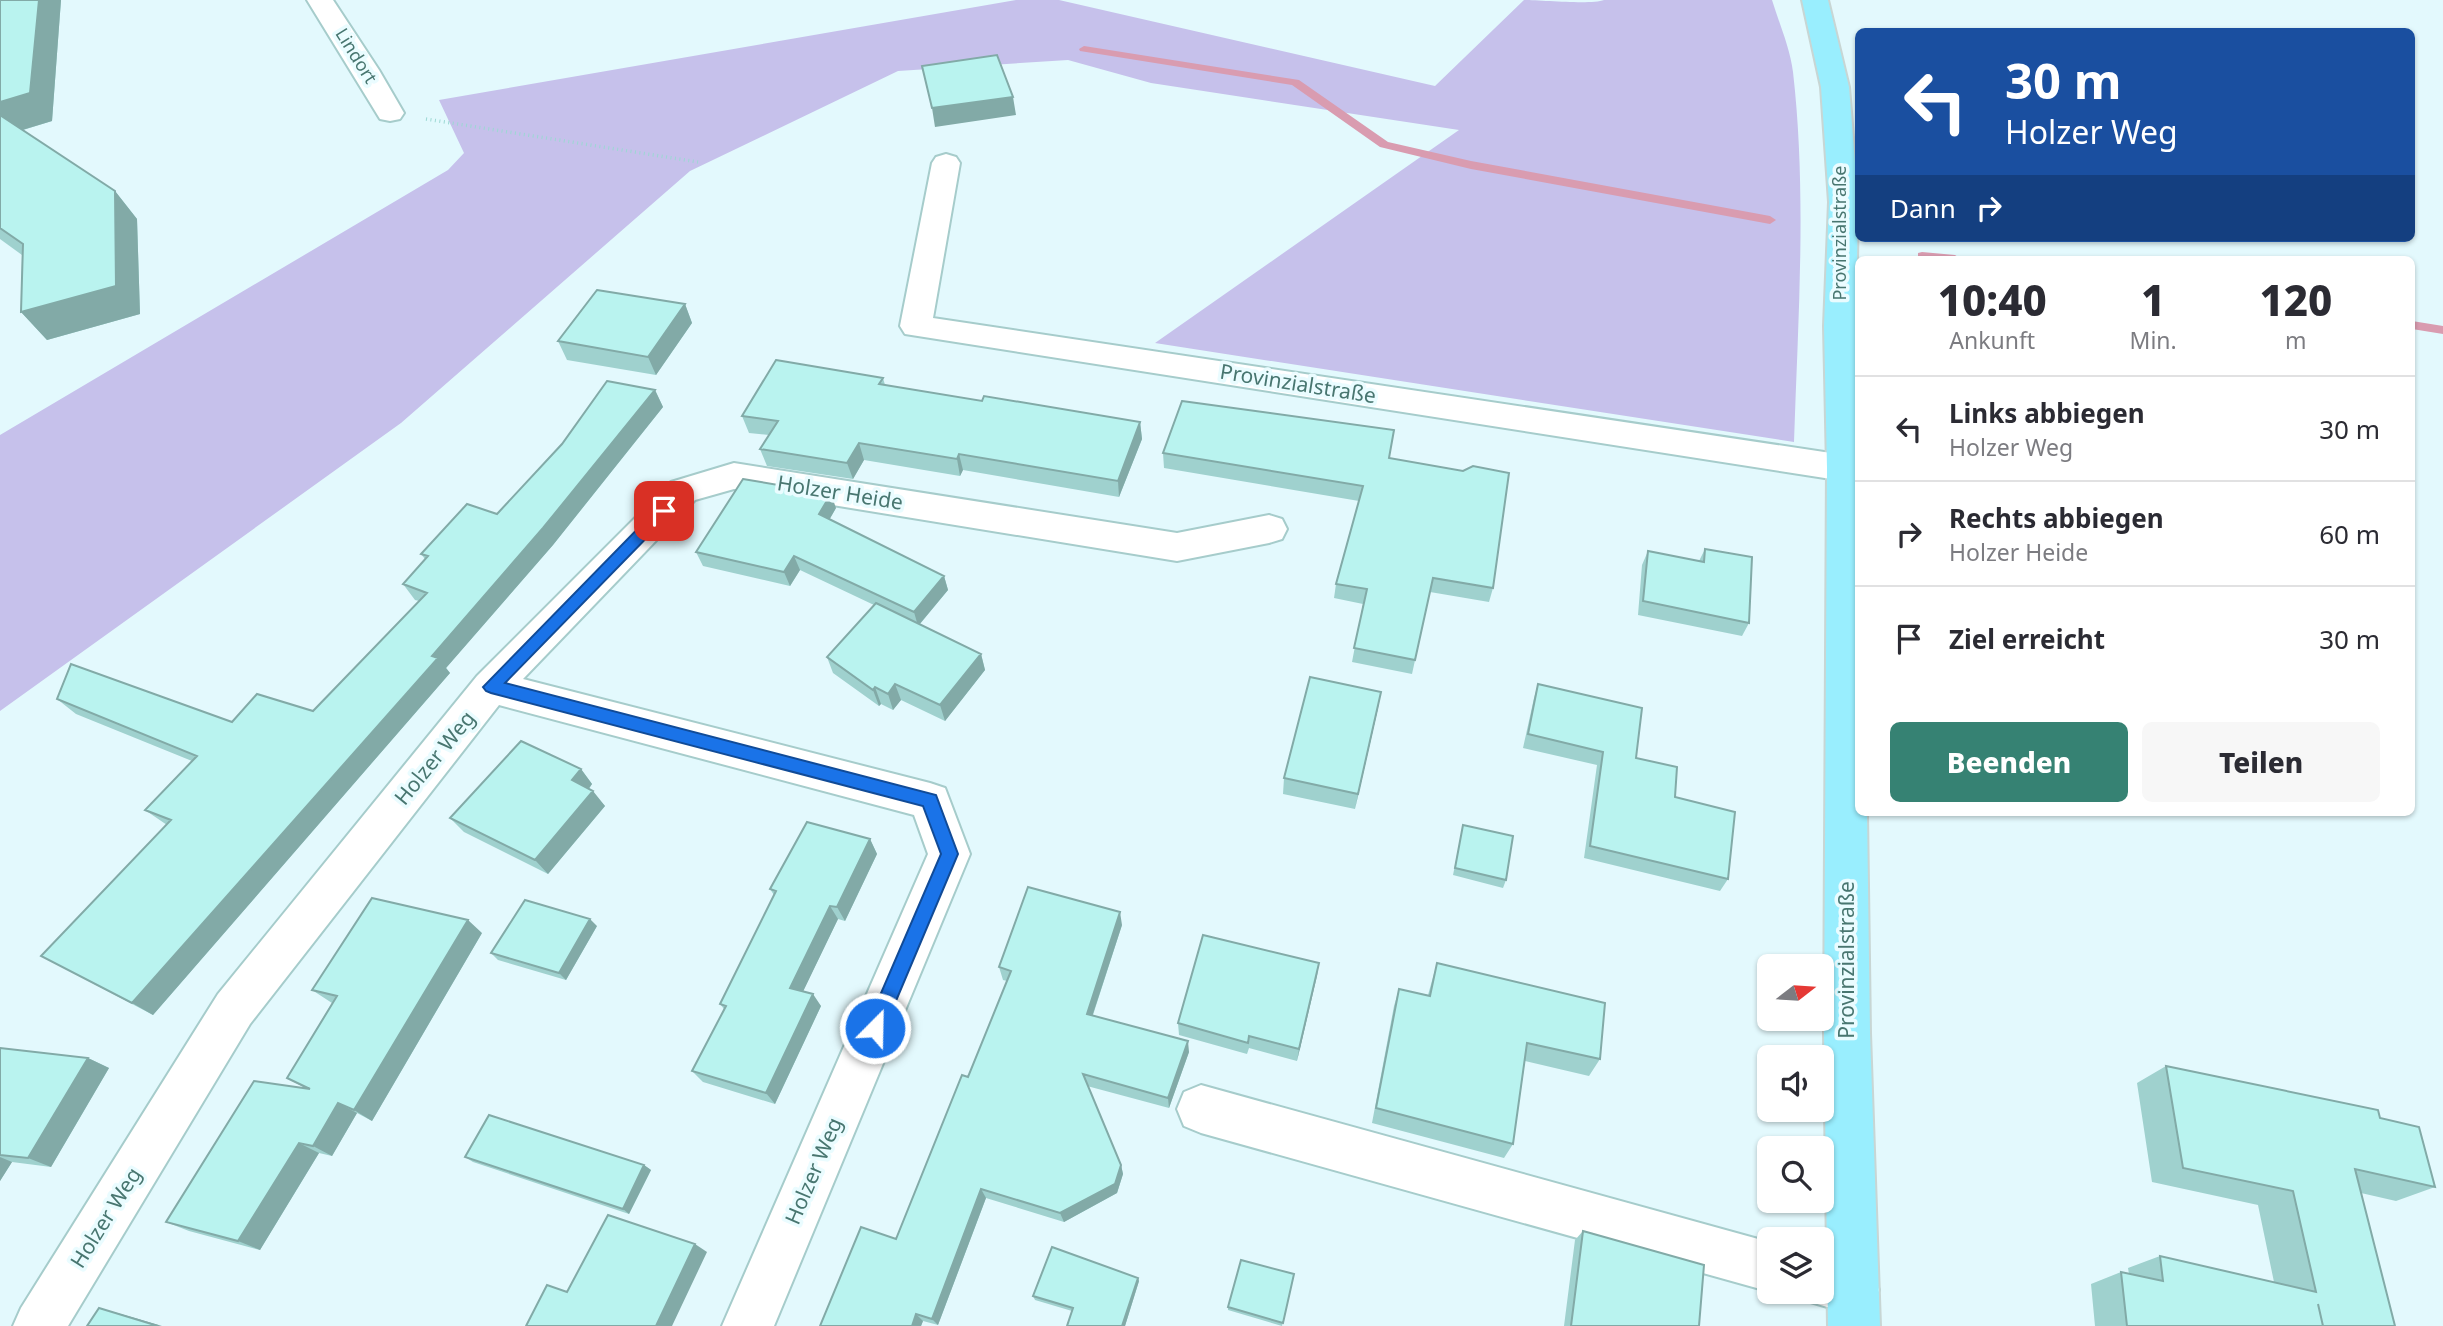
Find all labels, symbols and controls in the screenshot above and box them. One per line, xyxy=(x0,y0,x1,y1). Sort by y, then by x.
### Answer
street label: Lindort xyxy=(330,23,383,88)
text: 30 m xyxy=(2005,47,2122,113)
icon: left xyxy=(1890,56,1981,147)
text: Holzer Weg xyxy=(2005,110,2178,153)
street label: Provinzialstraße xyxy=(1827,165,1851,301)
icon: right xyxy=(1970,189,2008,227)
text: Dann xyxy=(1890,190,1956,226)
text: 10:40 xyxy=(1938,271,2047,328)
text: 1 xyxy=(2141,271,2165,328)
text: 120 xyxy=(2259,271,2332,328)
text: Ankunft xyxy=(1949,324,2035,356)
text: Min. xyxy=(2130,324,2177,356)
text: m xyxy=(2285,324,2307,356)
street label: Provinzialstraße xyxy=(1218,357,1378,409)
text: Links abbiegen xyxy=(1949,395,2145,431)
icon: left xyxy=(1890,410,1928,448)
text: 30 m xyxy=(2319,411,2380,447)
text: Holzer Weg xyxy=(1949,431,2073,463)
street label: Holzer Heide xyxy=(775,468,905,516)
pin xyxy=(634,481,694,541)
icon: arrive xyxy=(645,492,683,530)
text: Rechts abbiegen xyxy=(1949,500,2164,536)
icon: right xyxy=(1890,515,1928,553)
text: 60 m xyxy=(2319,516,2380,552)
text: Holzer Heide xyxy=(1949,536,2088,568)
icon: arrive xyxy=(1890,620,1928,658)
text: Ziel erreicht xyxy=(1949,621,2105,657)
text: 30 m xyxy=(2319,621,2380,657)
street label: Holzer Weg xyxy=(388,704,481,810)
button: Beenden xyxy=(1890,722,2128,802)
button: Teilen xyxy=(2142,722,2380,802)
street label: Provinzialstraße xyxy=(1832,881,1860,1039)
north arrow xyxy=(1757,954,1834,1031)
map controls xyxy=(1757,954,1834,1304)
position arrow xyxy=(838,991,912,1065)
button: sound xyxy=(1757,1045,1834,1122)
street label: Holzer Weg xyxy=(778,1113,848,1228)
button: search xyxy=(1757,1136,1834,1213)
street label: Holzer Weg xyxy=(63,1162,147,1273)
button: layers xyxy=(1757,1227,1834,1304)

